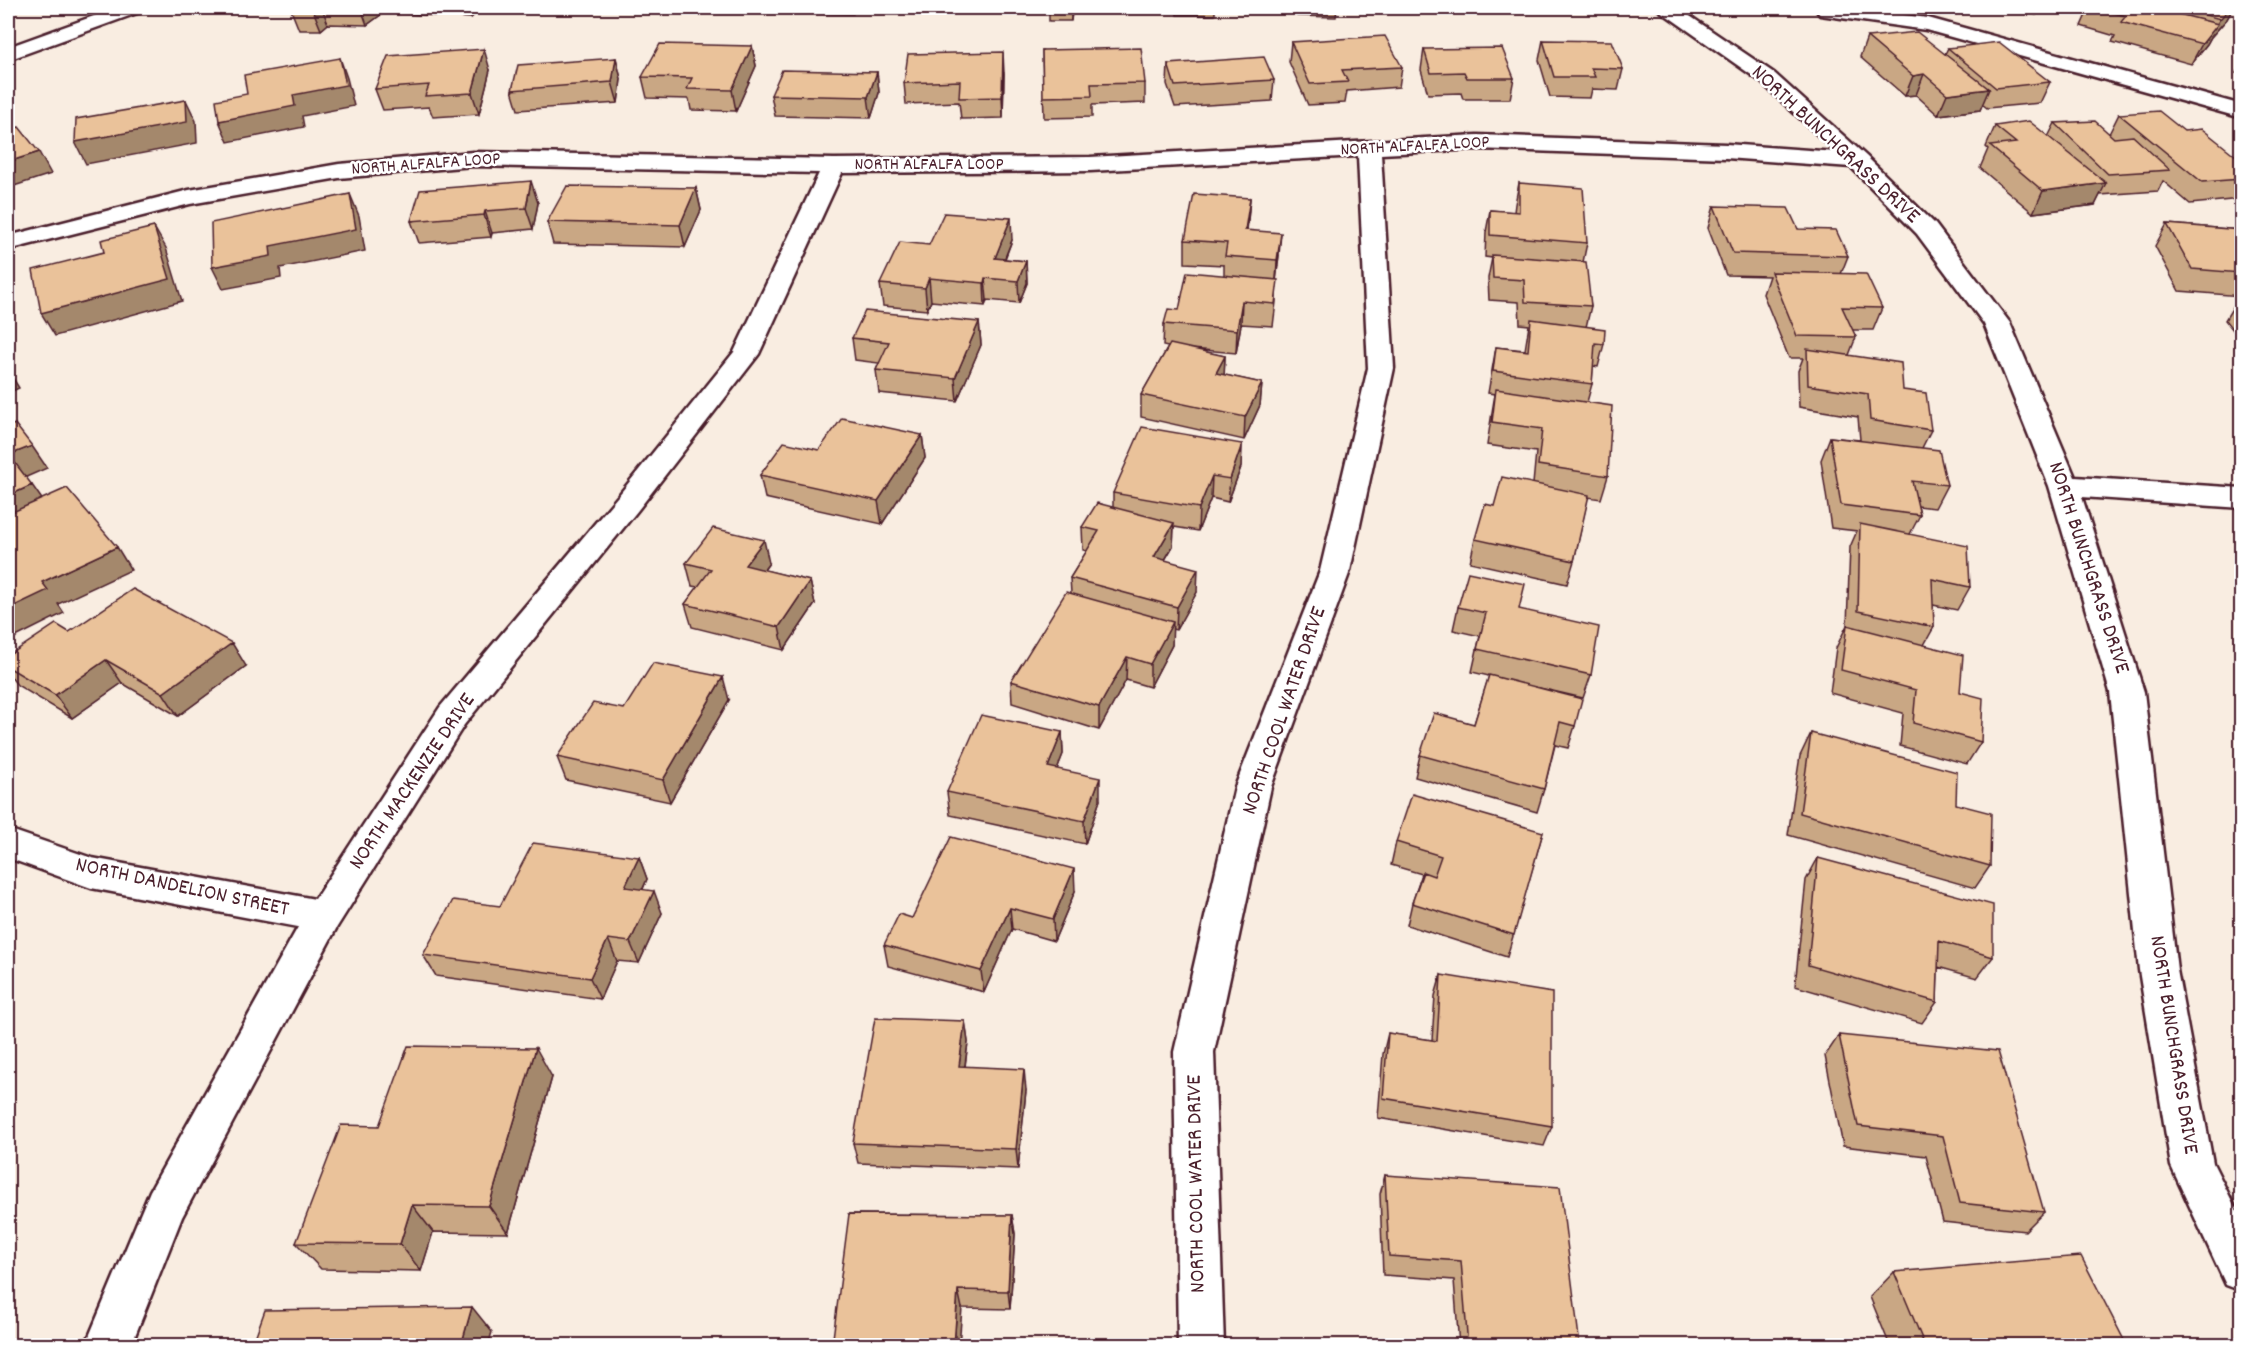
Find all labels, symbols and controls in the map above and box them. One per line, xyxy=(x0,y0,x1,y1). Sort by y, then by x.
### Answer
street label: NORTH BUNCHGRASS DRIVE xyxy=(1744,58,1926,232)
street label: NORTH ALFALFA LOOP xyxy=(1340,131,1490,163)
street label: NORTH ALFALFA LOOP xyxy=(351,147,501,183)
street label: NORTH ALFALFA LOOP xyxy=(854,153,1004,178)
street label: NORTH BUNCHGRASS DRIVE xyxy=(2039,458,2137,678)
street label: NORTH COOL WATER DRIVE xyxy=(1235,603,1335,819)
street label: NORTH MACKENZIE DRIVE xyxy=(342,687,484,877)
street label: NORTH DANDELION STREET xyxy=(73,850,292,926)
street label: NORTH BUNCHGRASS DRIVE xyxy=(2140,933,2206,1157)
street label: NORTH COOL WATER DRIVE xyxy=(1180,1075,1214,1293)

